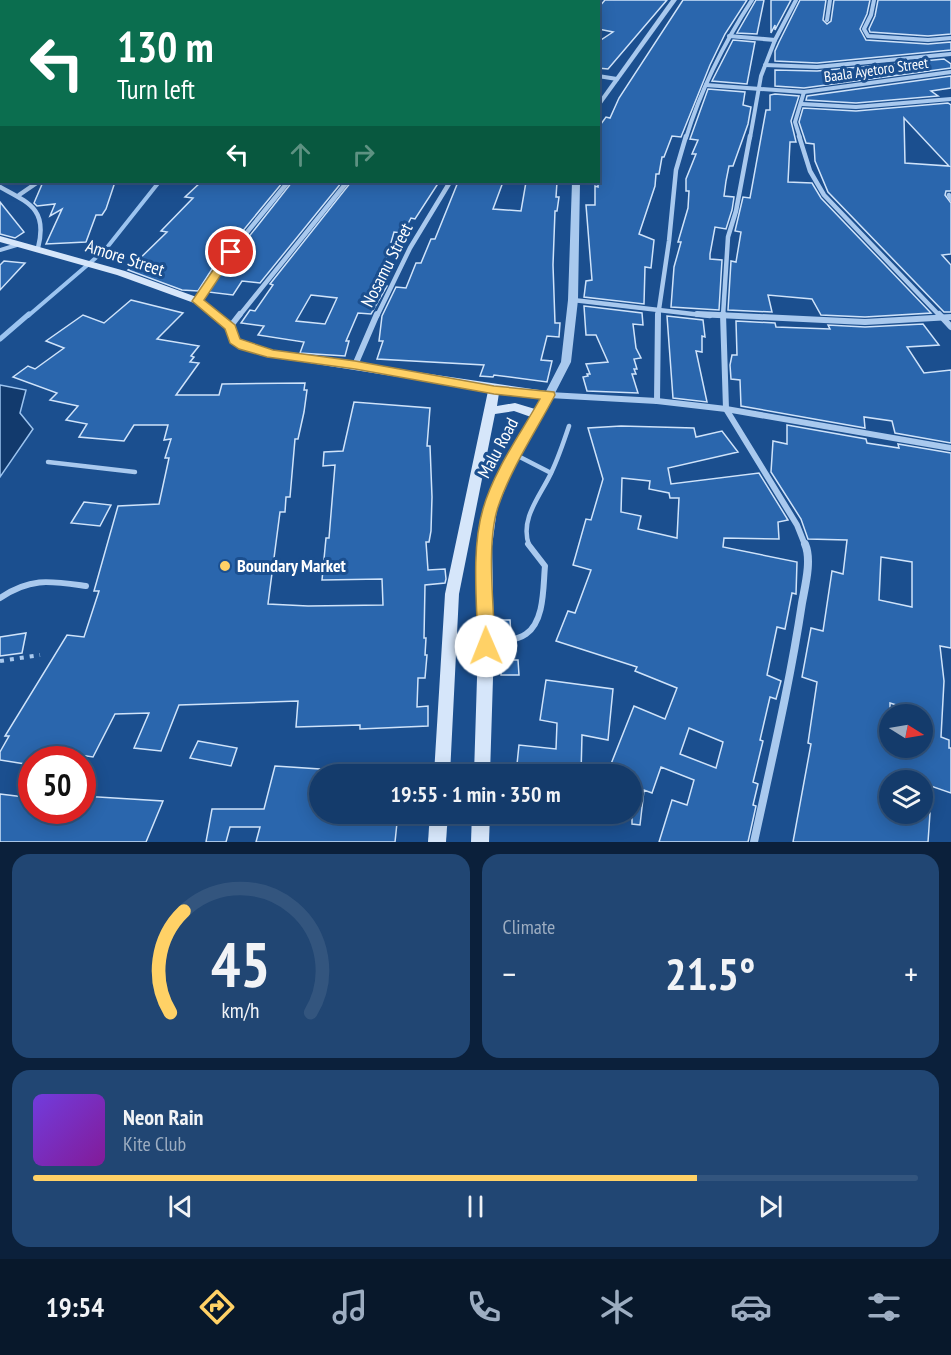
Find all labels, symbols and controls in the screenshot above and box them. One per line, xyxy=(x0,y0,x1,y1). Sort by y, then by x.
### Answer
text: 130 m xyxy=(117,19,214,74)
icon: left xyxy=(18,24,96,102)
street label: Baala Ayetoro Street xyxy=(823,53,929,86)
text: Turn left xyxy=(117,72,195,106)
icon: left xyxy=(221,138,254,171)
icon: ahead xyxy=(284,138,317,171)
icon: right xyxy=(347,138,380,171)
street label: Nosamu Street xyxy=(356,219,418,311)
pin xyxy=(205,226,256,277)
street label: Amore Street xyxy=(83,234,167,281)
icon: arrive xyxy=(214,235,247,268)
street label: Malu Road xyxy=(472,414,523,482)
place label: Boundary Market xyxy=(237,554,347,577)
marker: Boundary Market xyxy=(218,559,232,573)
position arrow xyxy=(454,614,518,678)
north arrow xyxy=(879,704,933,758)
map controls xyxy=(879,704,933,824)
speed limit sign: 50 xyxy=(18,746,96,824)
button: layers xyxy=(879,770,933,824)
text: 19:55 · 1 min · 350 m xyxy=(390,780,561,808)
text: Climate xyxy=(503,914,555,940)
text: 45 xyxy=(211,923,271,1004)
text: 21.5° xyxy=(665,944,755,1002)
text: − xyxy=(503,952,516,995)
text: + xyxy=(904,952,918,995)
text: km/h xyxy=(222,996,260,1024)
text: Neon Rain xyxy=(123,1103,203,1131)
text: Kite Club xyxy=(123,1131,186,1157)
icon: previous xyxy=(164,1190,197,1223)
icon: pause xyxy=(459,1190,492,1223)
icon: next xyxy=(754,1190,787,1223)
icon: directions xyxy=(196,1286,238,1328)
icon: music xyxy=(329,1286,371,1328)
icon: phone xyxy=(463,1286,505,1328)
icon: climate xyxy=(596,1286,638,1328)
icon: car xyxy=(730,1286,772,1328)
icon: filters xyxy=(863,1286,905,1328)
text: 19:54 xyxy=(46,1290,104,1324)

